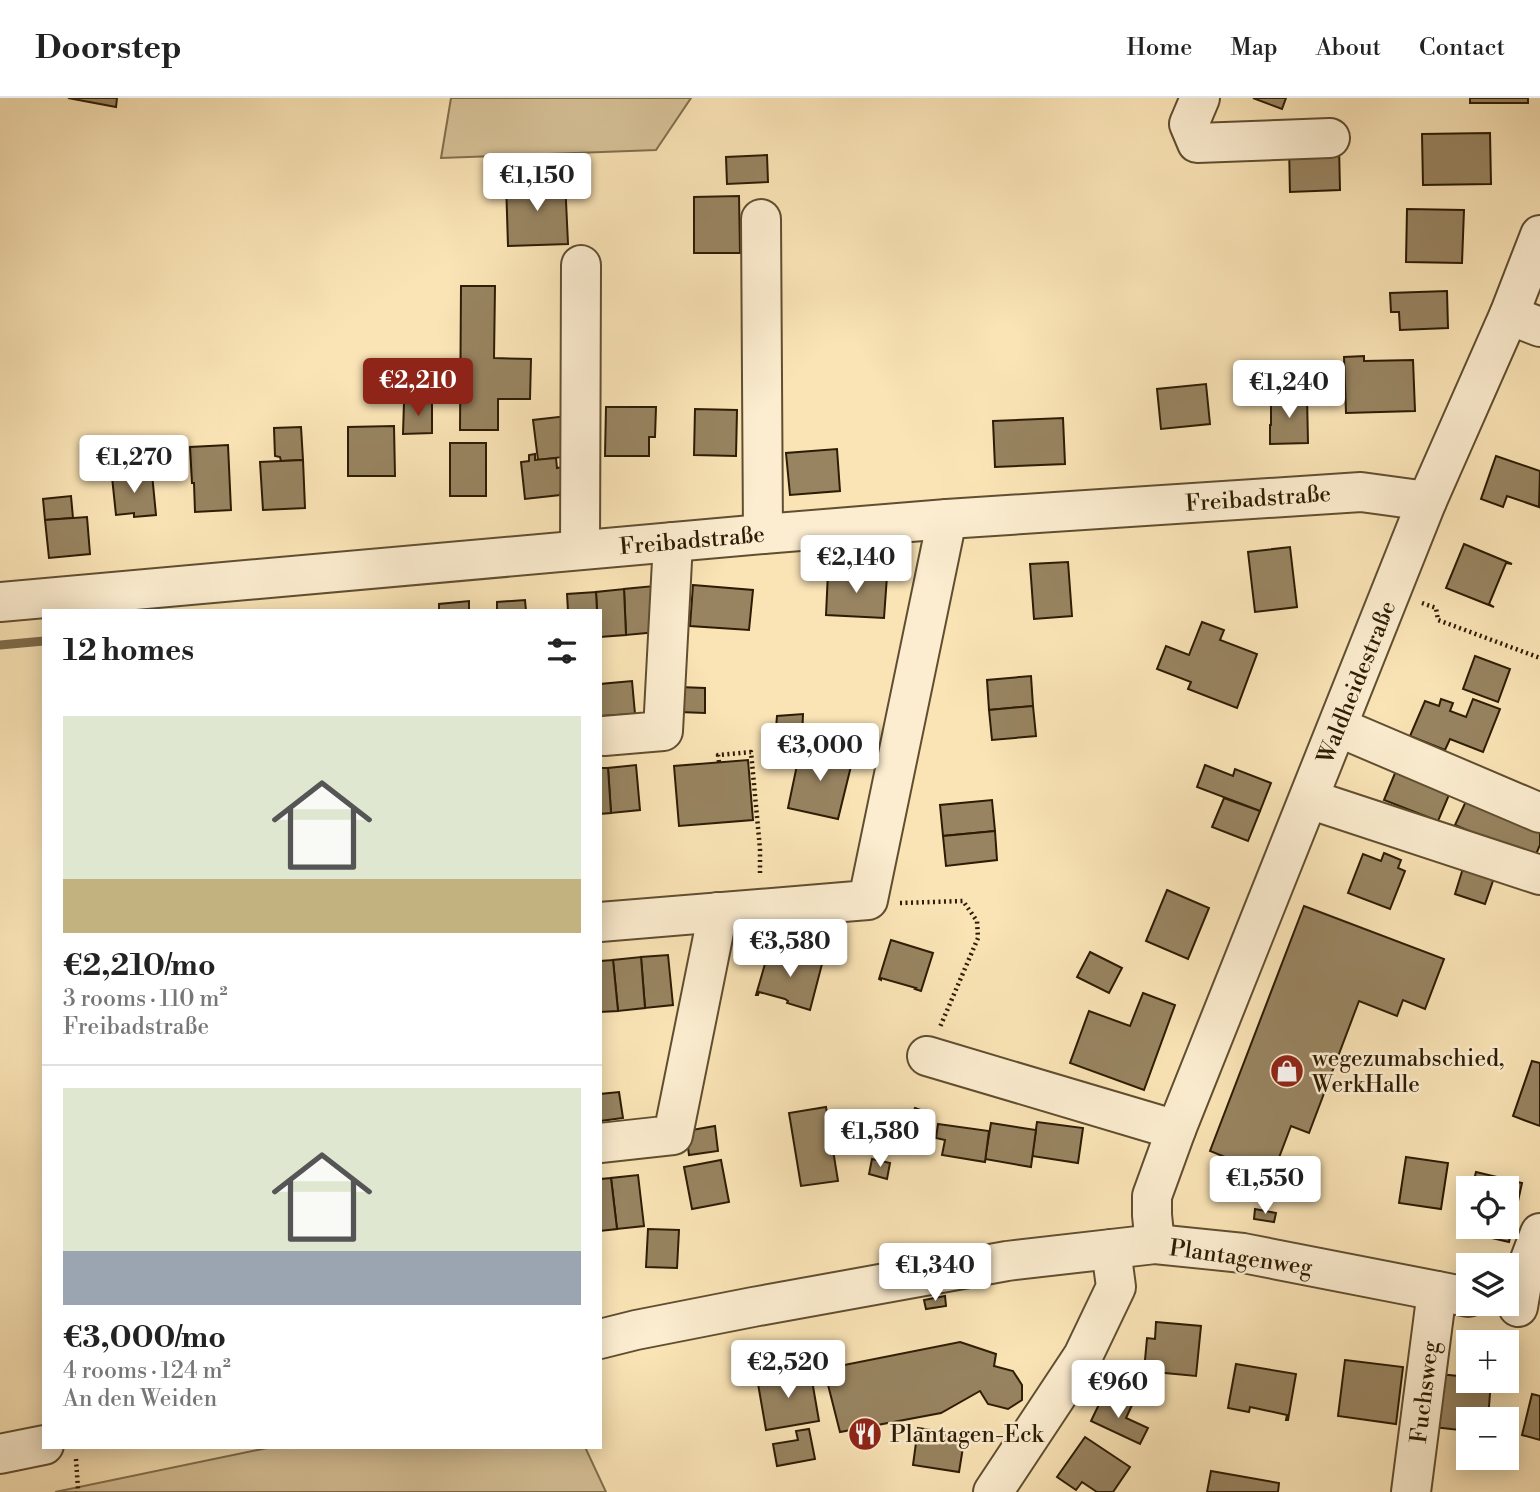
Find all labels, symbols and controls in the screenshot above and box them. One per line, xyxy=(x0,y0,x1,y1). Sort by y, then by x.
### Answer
text: Doorstep xyxy=(35,28,182,69)
text: Home xyxy=(1127,33,1192,63)
text: Map xyxy=(1230,33,1278,63)
text: About xyxy=(1316,33,1381,63)
text: Contact xyxy=(1419,33,1505,63)
pin: €1,150 xyxy=(480,153,594,213)
text: €1,150 xyxy=(499,162,575,190)
pin: €2,210 xyxy=(361,358,475,418)
pin: €1,240 xyxy=(1232,360,1346,420)
text: €2,210 xyxy=(379,367,457,395)
text: €1,240 xyxy=(1249,369,1329,397)
pin: €1,270 xyxy=(77,436,191,495)
text: €1,270 xyxy=(95,444,173,472)
street label: Freibadstraße xyxy=(1184,480,1332,518)
street label: Freibadstraße xyxy=(618,521,766,561)
pin: €2,140 xyxy=(799,536,913,595)
text: €2,140 xyxy=(817,544,895,572)
street label: Waldheidestraße xyxy=(1311,597,1402,769)
text: 12 homes xyxy=(63,632,194,670)
icon: filters xyxy=(543,632,581,670)
pin: €3,000 xyxy=(763,724,877,783)
text: €3,000 xyxy=(777,732,863,760)
icon: home xyxy=(259,762,385,888)
pin: €3,580 xyxy=(733,920,847,979)
text: €3,580 xyxy=(749,928,831,956)
text: €2,210/mo xyxy=(63,947,216,985)
text: 3 rooms · 110 m² xyxy=(63,985,227,1013)
text: Freibadstraße xyxy=(63,1013,209,1041)
place label: wegezumabschied, WerkHalle xyxy=(1311,1045,1504,1099)
shop icon: wegezumabschied, WerkHalle xyxy=(1268,1052,1306,1090)
pin: €1,580 xyxy=(823,1110,937,1169)
text: €1,580 xyxy=(840,1118,920,1146)
icon: home xyxy=(259,1134,385,1260)
pin: €1,550 xyxy=(1208,1156,1322,1216)
text: €1,550 xyxy=(1226,1165,1304,1193)
map controls xyxy=(1456,1176,1519,1470)
button: locate xyxy=(1456,1176,1519,1239)
street label: Plantagenweg xyxy=(1168,1234,1314,1282)
pin: €1,340 xyxy=(878,1244,992,1303)
text: €1,340 xyxy=(895,1252,975,1280)
button: layers xyxy=(1456,1253,1519,1316)
text: €3,000/mo xyxy=(63,1319,226,1357)
button: + xyxy=(1456,1330,1519,1393)
street label: Fuchsweg xyxy=(1405,1339,1445,1445)
pin: €2,520 xyxy=(731,1340,845,1400)
text: €2,520 xyxy=(747,1349,829,1377)
text: 4 rooms · 124 m² xyxy=(63,1357,231,1385)
pin: €960 xyxy=(1077,1360,1159,1420)
text: €960 xyxy=(1088,1369,1148,1397)
text: An den Weiden xyxy=(63,1385,217,1413)
button: − xyxy=(1456,1407,1519,1470)
restaurant icon: Plantagen-Eck xyxy=(846,1415,884,1453)
place label: Plantagen-Eck xyxy=(890,1421,1045,1449)

